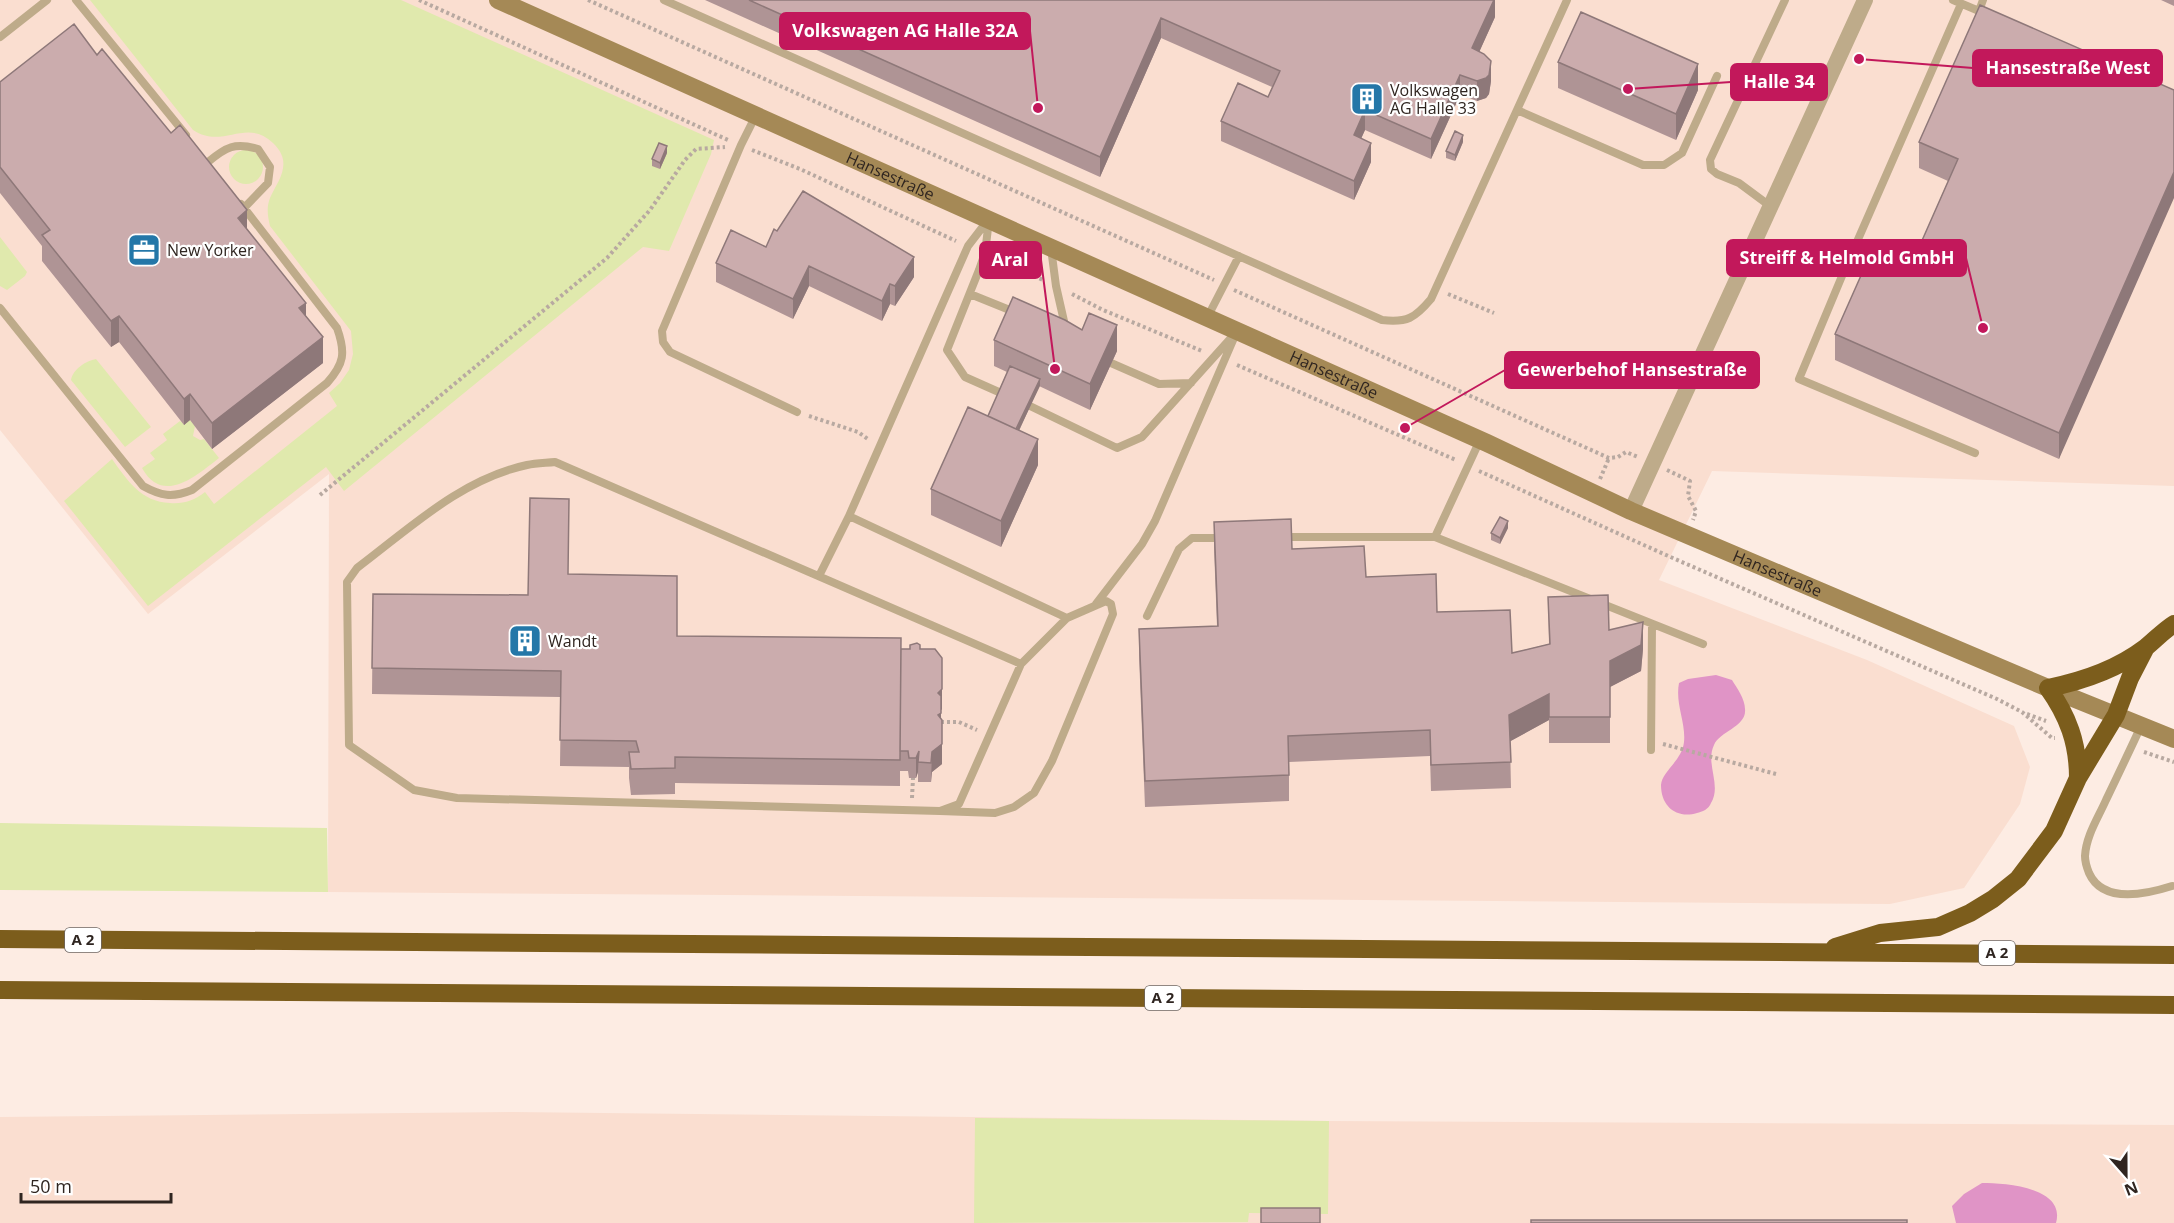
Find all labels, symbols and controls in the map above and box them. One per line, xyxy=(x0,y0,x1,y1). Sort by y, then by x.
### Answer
callout: Volkswagen AG Halle 32A xyxy=(780,13,1030,49)
text: Volkswagen AG Halle 32A xyxy=(792,18,1019,42)
callout: Hansestraße West xyxy=(1973,50,2162,86)
text: Hansestraße West xyxy=(1986,55,2151,79)
callout: Halle 34 xyxy=(1731,64,1827,100)
text: Halle 34 xyxy=(1743,69,1815,93)
place label: Volkswagen AG Halle 33 xyxy=(1390,79,1478,119)
building icon: Volkswagen AG Halle 33 xyxy=(1349,81,1385,117)
street label: Hansestraße xyxy=(843,146,938,205)
office icon: New Yorker xyxy=(126,232,162,268)
place label: New Yorker xyxy=(167,239,254,261)
callout: Streiff & Helmold GmbH xyxy=(1727,240,1966,276)
callout: Aral xyxy=(980,242,1041,278)
text: Streiff & Helmold GmbH xyxy=(1740,245,1954,269)
text: Aral xyxy=(992,247,1028,271)
street label: Hansestraße xyxy=(1286,345,1382,404)
callout: Gewerbehof Hansestraße xyxy=(1505,352,1759,388)
text: Gewerbehof Hansestraße xyxy=(1517,357,1747,381)
street label: Hansestraße xyxy=(1729,544,1825,602)
building icon: Wandt xyxy=(507,623,543,659)
place label: Wandt xyxy=(548,630,597,652)
road number: A 2 xyxy=(65,928,101,952)
road number: A 2 xyxy=(1979,941,2015,965)
road number: A 2 xyxy=(1145,986,1181,1010)
north arrow xyxy=(2096,1145,2156,1205)
scale bar xyxy=(21,1166,171,1204)
text: 50 m xyxy=(30,1174,72,1198)
text: N xyxy=(2121,1176,2141,1202)

